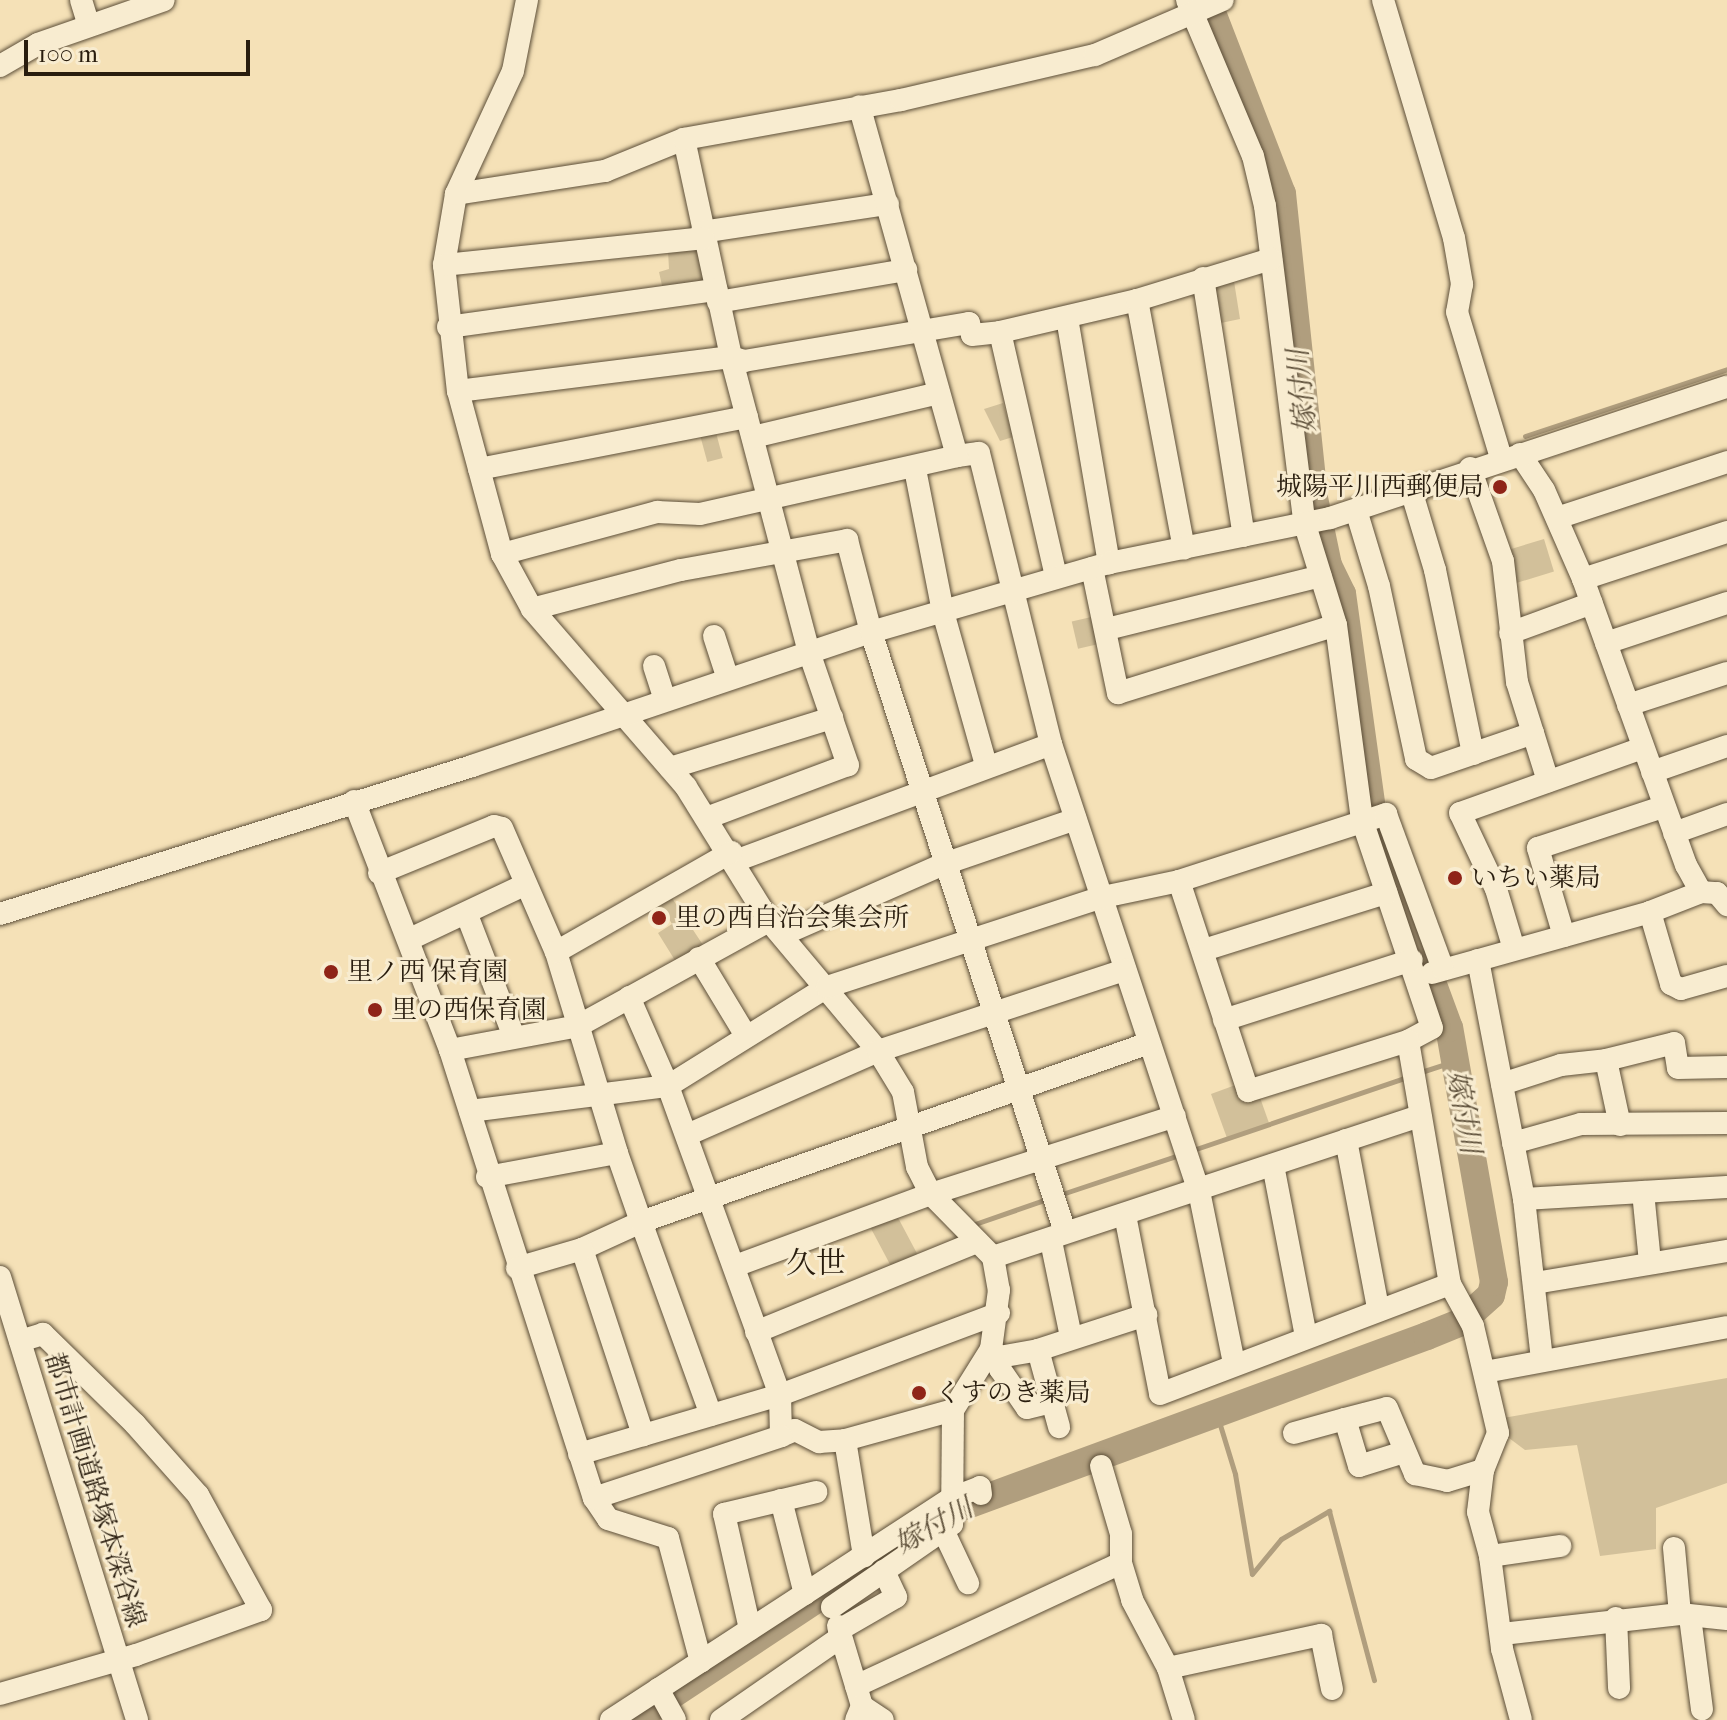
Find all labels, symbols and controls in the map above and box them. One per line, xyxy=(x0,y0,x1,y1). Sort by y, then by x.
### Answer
scale bar xyxy=(28,24,254,74)
text: 100 m xyxy=(38,40,98,68)
water label: 嫁付川 xyxy=(1281,347,1323,435)
place label: 城陽平川西郵便局 xyxy=(1276,471,1484,503)
marker: 城陽平川西郵便局 xyxy=(1491,478,1509,496)
place label: いちい薬局 xyxy=(1471,862,1601,894)
marker: いちい薬局 xyxy=(1446,869,1464,887)
place label: 里の西自治会集会所 xyxy=(675,902,909,934)
marker: 里の西自治会集会所 xyxy=(650,909,668,927)
place label: 里ノ西 保育園 xyxy=(347,956,509,988)
marker: 里ノ西 保育園 xyxy=(322,963,340,981)
place label: 里の西保育園 xyxy=(391,994,547,1026)
marker: 里の西保育園 xyxy=(366,1001,384,1019)
water label: 嫁付川 xyxy=(1440,1068,1488,1156)
district label: 久世 xyxy=(786,1246,846,1282)
street label: 都市計画道路塚本深谷線 xyxy=(38,1349,152,1631)
place label: くすのき薬局 xyxy=(935,1377,1091,1409)
marker: くすのき薬局 xyxy=(910,1384,928,1402)
water label: 嫁付川 xyxy=(889,1491,979,1561)

